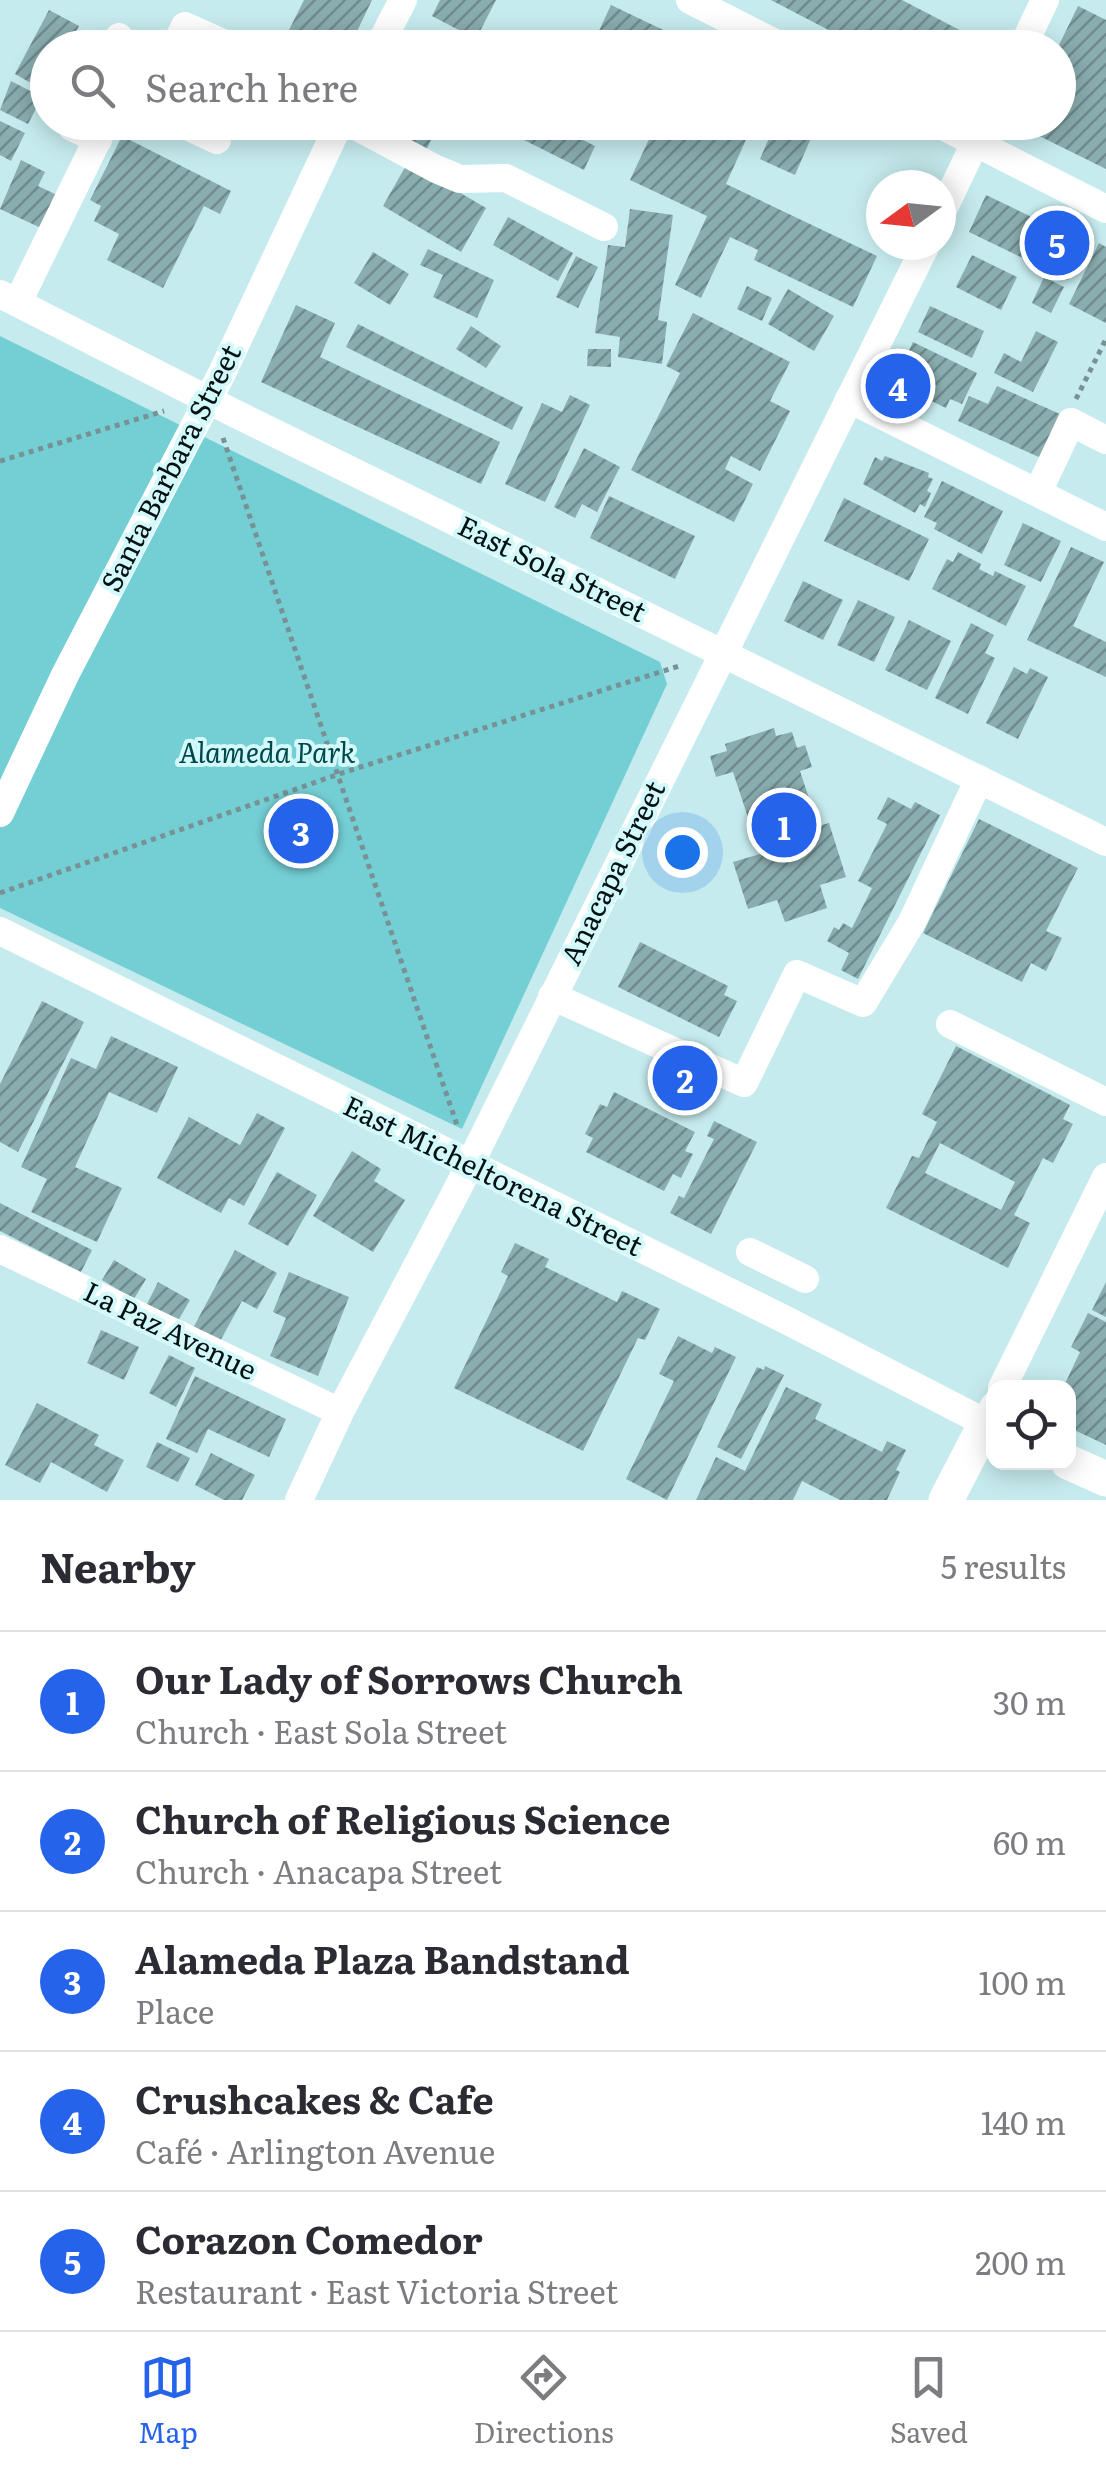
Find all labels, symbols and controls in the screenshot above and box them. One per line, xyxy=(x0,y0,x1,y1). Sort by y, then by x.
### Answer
search box xyxy=(30,30,1076,140)
text: Search here xyxy=(145,57,358,114)
icon: search xyxy=(65,58,120,113)
north arrow xyxy=(866,170,956,260)
pin: 5 xyxy=(1024,206,1090,280)
street label: Santa Barbara Street xyxy=(89,336,250,598)
pin: 4 xyxy=(866,348,930,424)
street label: East Sola Street xyxy=(452,503,655,631)
park label: Alameda Park xyxy=(179,730,356,772)
street label: Anacapa Street xyxy=(548,772,674,971)
pin: 1 xyxy=(752,788,816,862)
pin: 3 xyxy=(268,794,334,868)
your location xyxy=(657,827,708,878)
pin: 2 xyxy=(652,1040,718,1116)
street label: East Micheltorena Street xyxy=(337,1083,651,1265)
street label: La Paz Avenue xyxy=(77,1269,265,1389)
map controls xyxy=(986,1380,1076,1470)
button: locate xyxy=(986,1380,1076,1470)
text: Nearby xyxy=(40,1534,196,1596)
text: 5 results xyxy=(941,1541,1066,1589)
text: Our Lady of Sorrows Church xyxy=(135,1649,683,1706)
text: 1 xyxy=(66,1677,79,1725)
text: 30 m xyxy=(993,1677,1066,1725)
text: Church · East Sola Street xyxy=(135,1706,507,1754)
text: Church of Religious Science xyxy=(135,1789,671,1846)
text: 2 xyxy=(64,1817,81,1865)
text: 60 m xyxy=(993,1817,1066,1865)
text: Church · Anacapa Street xyxy=(135,1846,502,1894)
text: Alameda Plaza Bandstand xyxy=(135,1929,630,1986)
text: 3 xyxy=(64,1957,81,2005)
text: 100 m xyxy=(979,1957,1066,2005)
text: Place xyxy=(135,1986,214,2034)
text: Crushcakes & Cafe xyxy=(135,2069,494,2126)
text: 4 xyxy=(63,2097,82,2145)
text: 140 m xyxy=(981,2097,1066,2145)
text: Café · Arlington Avenue xyxy=(135,2126,495,2174)
text: Corazon Comedor xyxy=(135,2209,483,2266)
text: 5 xyxy=(64,2237,81,2285)
text: 200 m xyxy=(975,2237,1066,2285)
text: Restaurant · East Victoria Street xyxy=(135,2266,618,2314)
tab: Map xyxy=(138,2350,198,2452)
tab: Directions xyxy=(474,2350,614,2452)
tab: Saved xyxy=(890,2350,968,2452)

